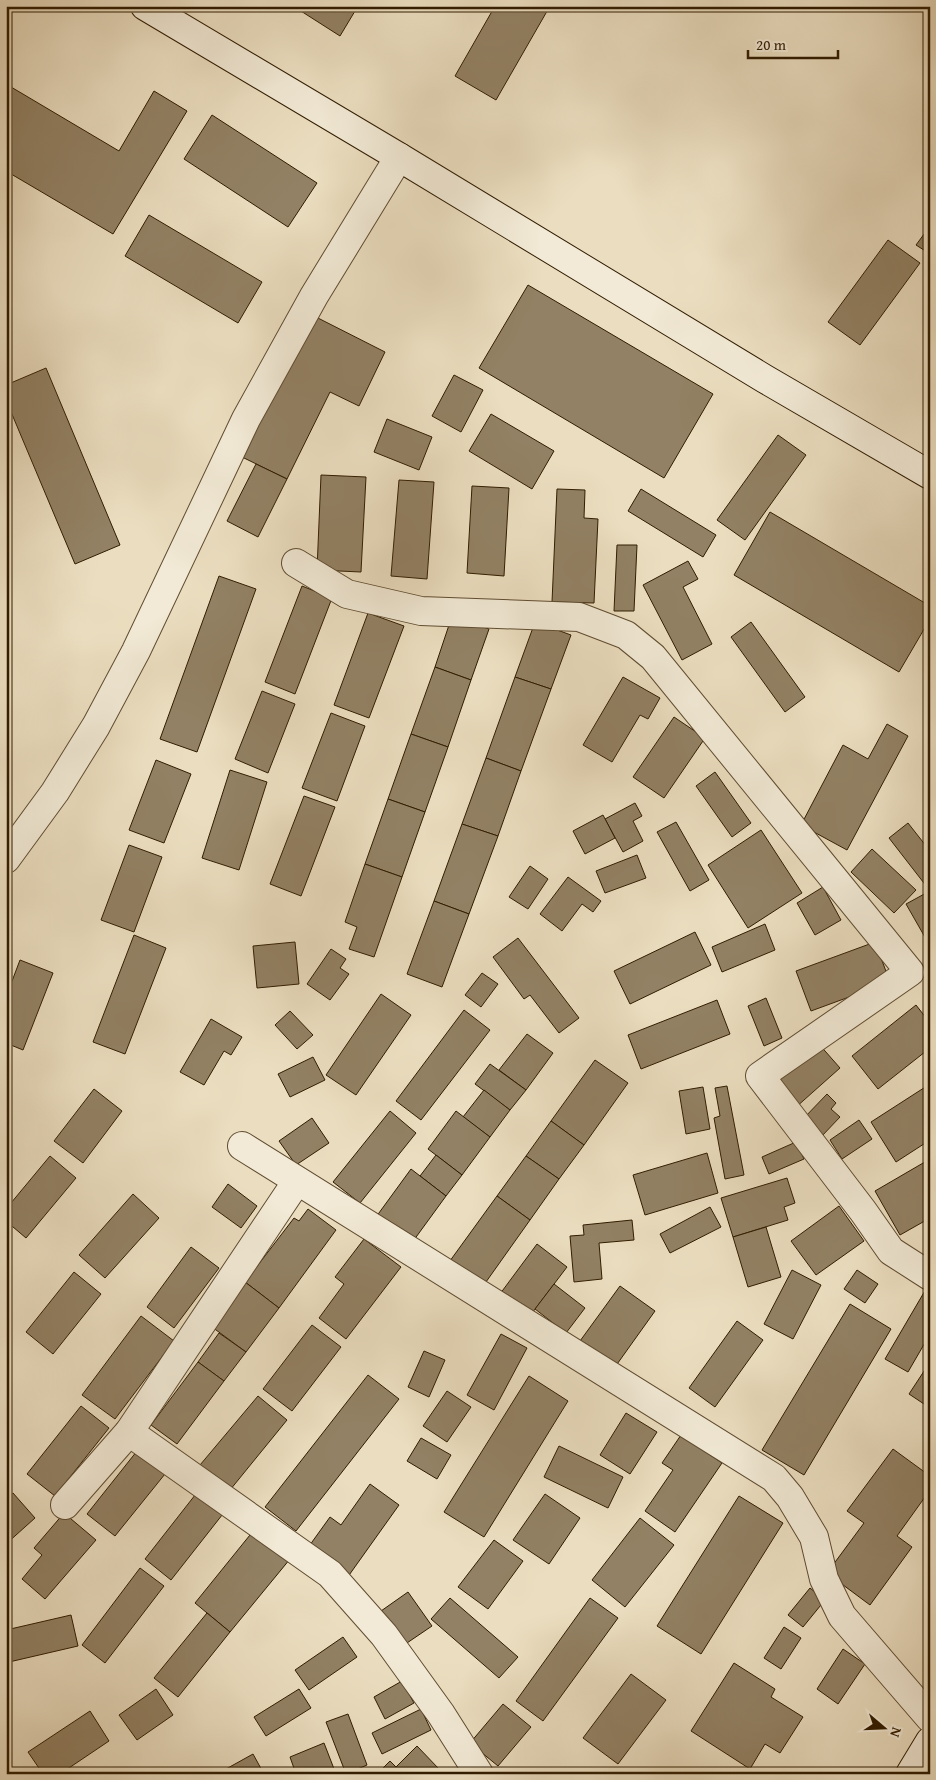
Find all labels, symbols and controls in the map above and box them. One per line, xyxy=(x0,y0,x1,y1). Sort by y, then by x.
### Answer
scale bar xyxy=(748,28,838,60)
text: 20 m xyxy=(756,34,787,55)
north arrow xyxy=(858,1702,908,1752)
text: N xyxy=(885,1725,907,1741)

